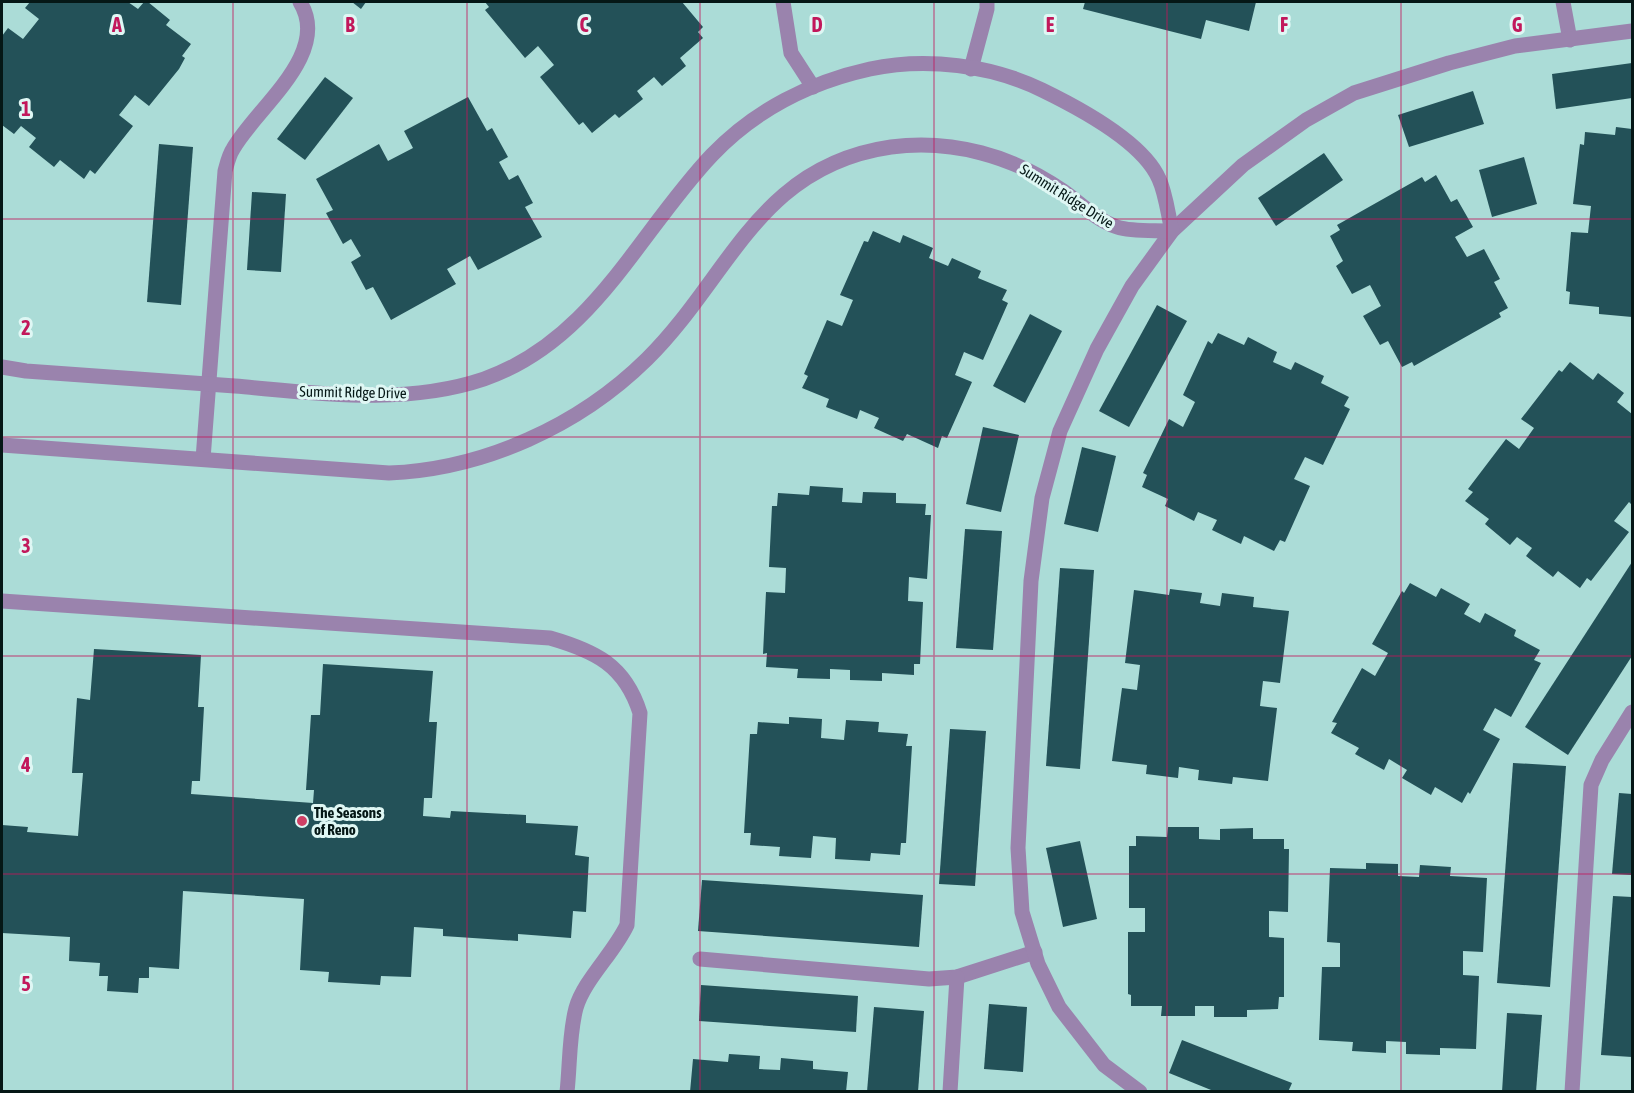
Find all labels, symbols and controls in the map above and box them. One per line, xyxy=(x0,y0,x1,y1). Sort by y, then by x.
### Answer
text: A xyxy=(111,13,122,36)
text: B xyxy=(345,13,355,36)
text: C xyxy=(580,13,589,36)
text: D xyxy=(811,13,823,36)
text: E xyxy=(1046,13,1055,36)
text: F xyxy=(1280,13,1288,36)
text: G xyxy=(1512,13,1523,36)
text: 1 xyxy=(21,97,31,120)
street label: Summit Ridge Drive xyxy=(1017,160,1117,232)
text: 2 xyxy=(21,316,31,339)
street label: Summit Ridge Drive xyxy=(299,383,407,401)
text: 3 xyxy=(21,534,31,557)
text: 4 xyxy=(20,753,31,776)
place label: The Seasons of Reno xyxy=(314,804,382,838)
marker: The Seasons of Reno xyxy=(295,814,309,828)
text: 5 xyxy=(21,972,31,995)

